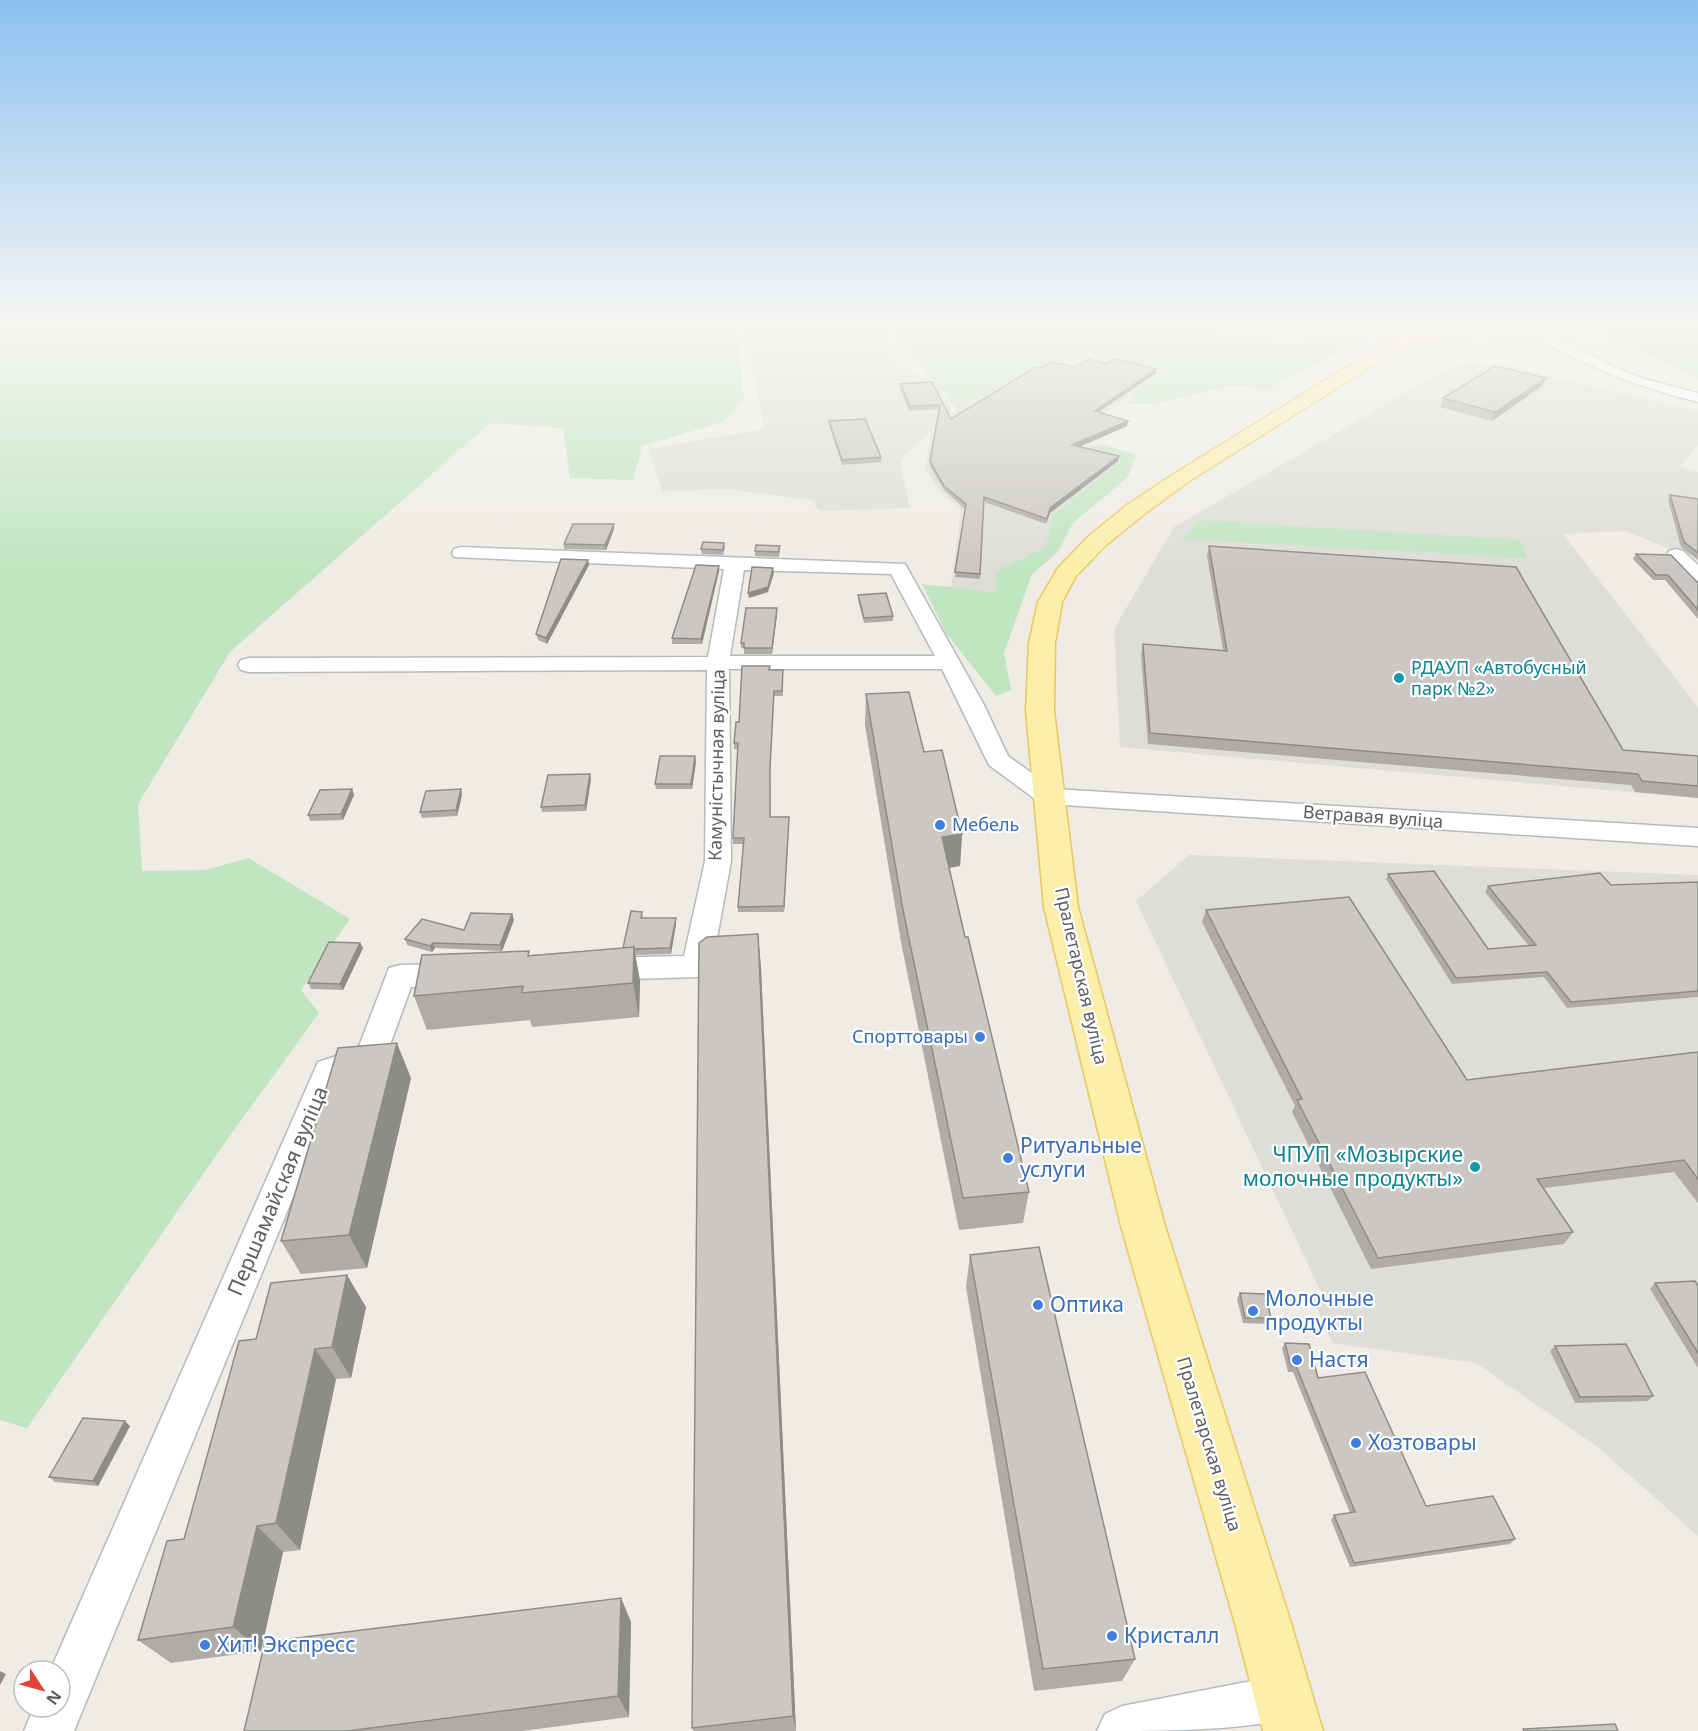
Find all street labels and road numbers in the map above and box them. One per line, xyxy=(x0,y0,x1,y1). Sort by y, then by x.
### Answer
street label: Камуністычная вуліца xyxy=(702,669,730,861)
street label: Ветравая вуліца xyxy=(1302,799,1444,833)
street label: Пралетарская вуліца xyxy=(1050,885,1114,1067)
street label: Першамайская вуліца xyxy=(220,1082,334,1300)
street label: Пралетарская вуліца xyxy=(1172,1353,1248,1534)

